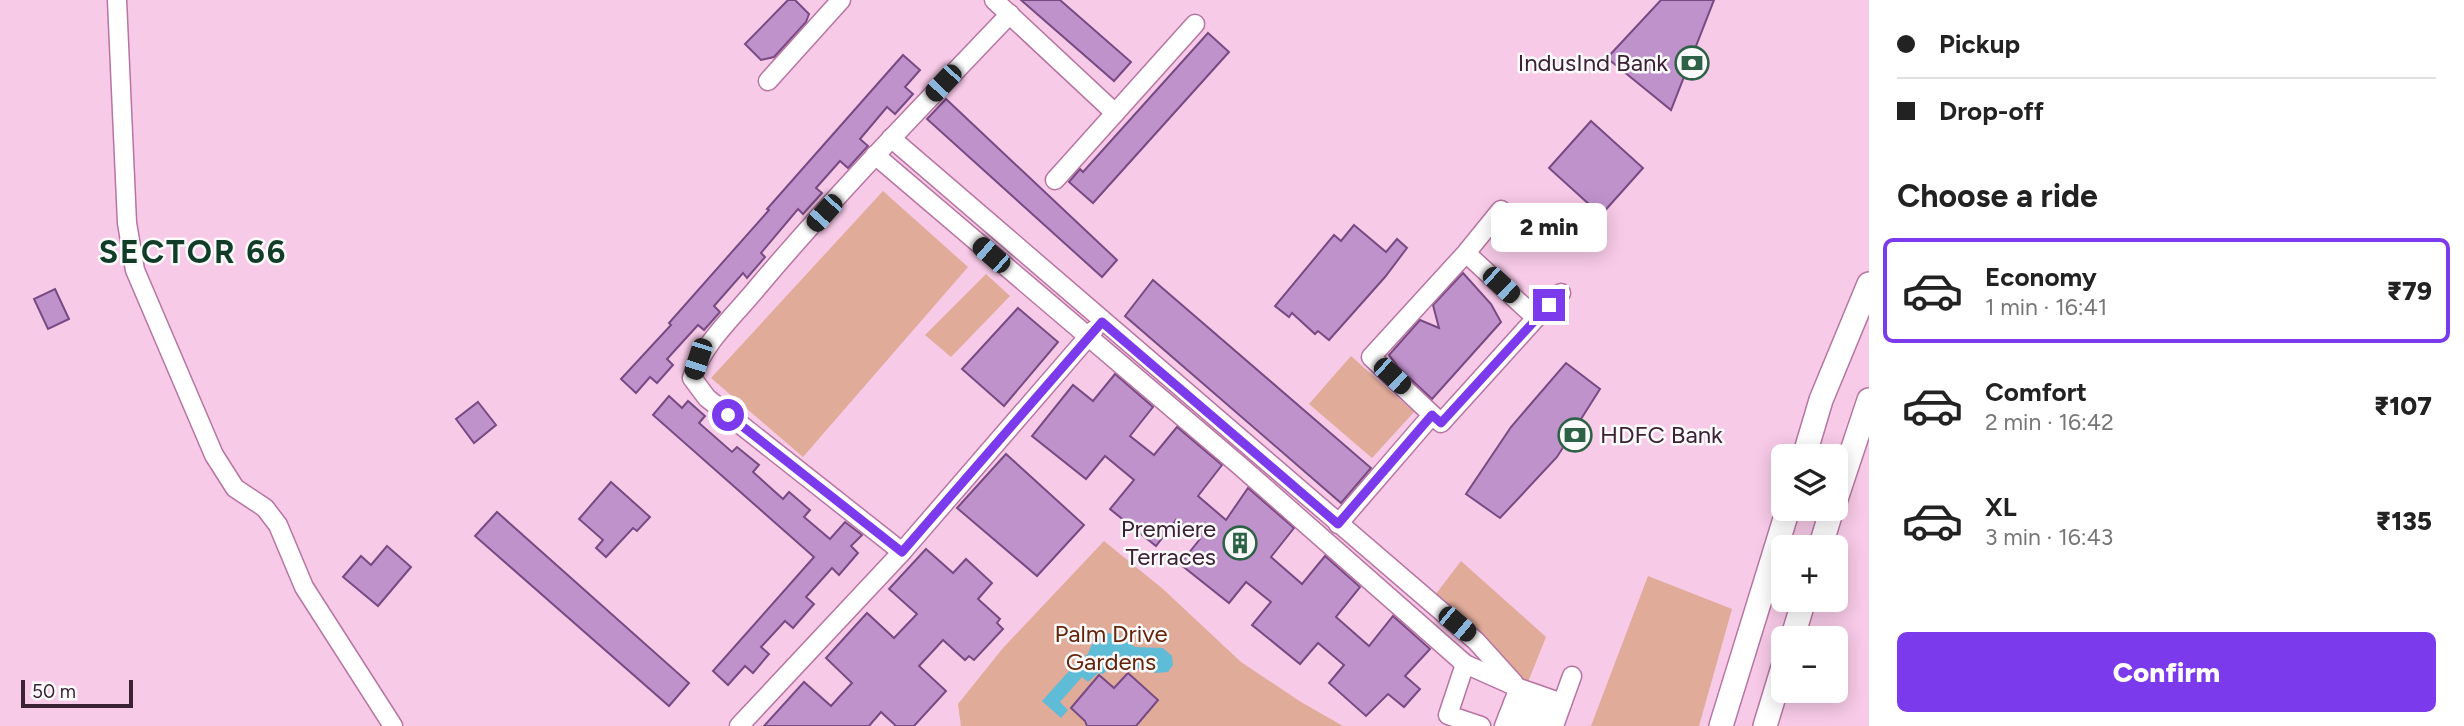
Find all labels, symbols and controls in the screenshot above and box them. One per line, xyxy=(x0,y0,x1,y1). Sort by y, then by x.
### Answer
text: Pickup xyxy=(1939,28,2020,60)
bank icon: IndusInd Bank xyxy=(1673,44,1711,82)
place label: IndusInd Bank xyxy=(1518,48,1668,77)
car xyxy=(921,60,966,106)
text: Drop-off xyxy=(1939,95,2044,127)
text: Choose a ride xyxy=(1897,177,2098,215)
car xyxy=(803,190,846,236)
callout: 2 min xyxy=(1491,204,1607,252)
text: 2 min xyxy=(1520,213,1578,241)
district label: SECTOR 66 xyxy=(99,233,287,271)
car xyxy=(969,233,1014,277)
icon: car xyxy=(1901,259,1964,322)
text: Economy xyxy=(1985,261,2097,293)
car xyxy=(1479,263,1524,307)
text: ₹79 xyxy=(2387,275,2432,307)
route end xyxy=(1533,289,1565,321)
text: 1 min · 16:41 xyxy=(1985,293,2107,321)
car xyxy=(682,336,715,382)
car xyxy=(1370,354,1415,398)
icon: car xyxy=(1901,374,1964,437)
text: Comfort xyxy=(1985,376,2087,408)
text: ₹107 xyxy=(2374,390,2432,422)
route start xyxy=(712,399,744,431)
text: 2 min · 16:42 xyxy=(1985,408,2114,436)
bank icon: HDFC Bank xyxy=(1556,416,1594,454)
place label: HDFC Bank xyxy=(1600,420,1723,449)
map controls xyxy=(1771,444,1848,703)
button: layers xyxy=(1771,444,1848,521)
icon: car xyxy=(1901,489,1964,552)
text: XL xyxy=(1985,491,2017,523)
text: ₹135 xyxy=(2376,505,2432,537)
place label: Premiere Terraces xyxy=(1121,514,1216,571)
text: 3 min · 16:43 xyxy=(1985,523,2113,551)
building icon: Premiere Terraces xyxy=(1221,524,1259,562)
button: + xyxy=(1771,535,1848,612)
car xyxy=(1435,602,1480,646)
park label: Palm Drive Gardens xyxy=(1054,619,1168,676)
button: − xyxy=(1771,626,1848,703)
button: Confirm xyxy=(1897,632,2436,712)
scale bar xyxy=(21,677,133,709)
text: 50 m xyxy=(32,680,76,703)

